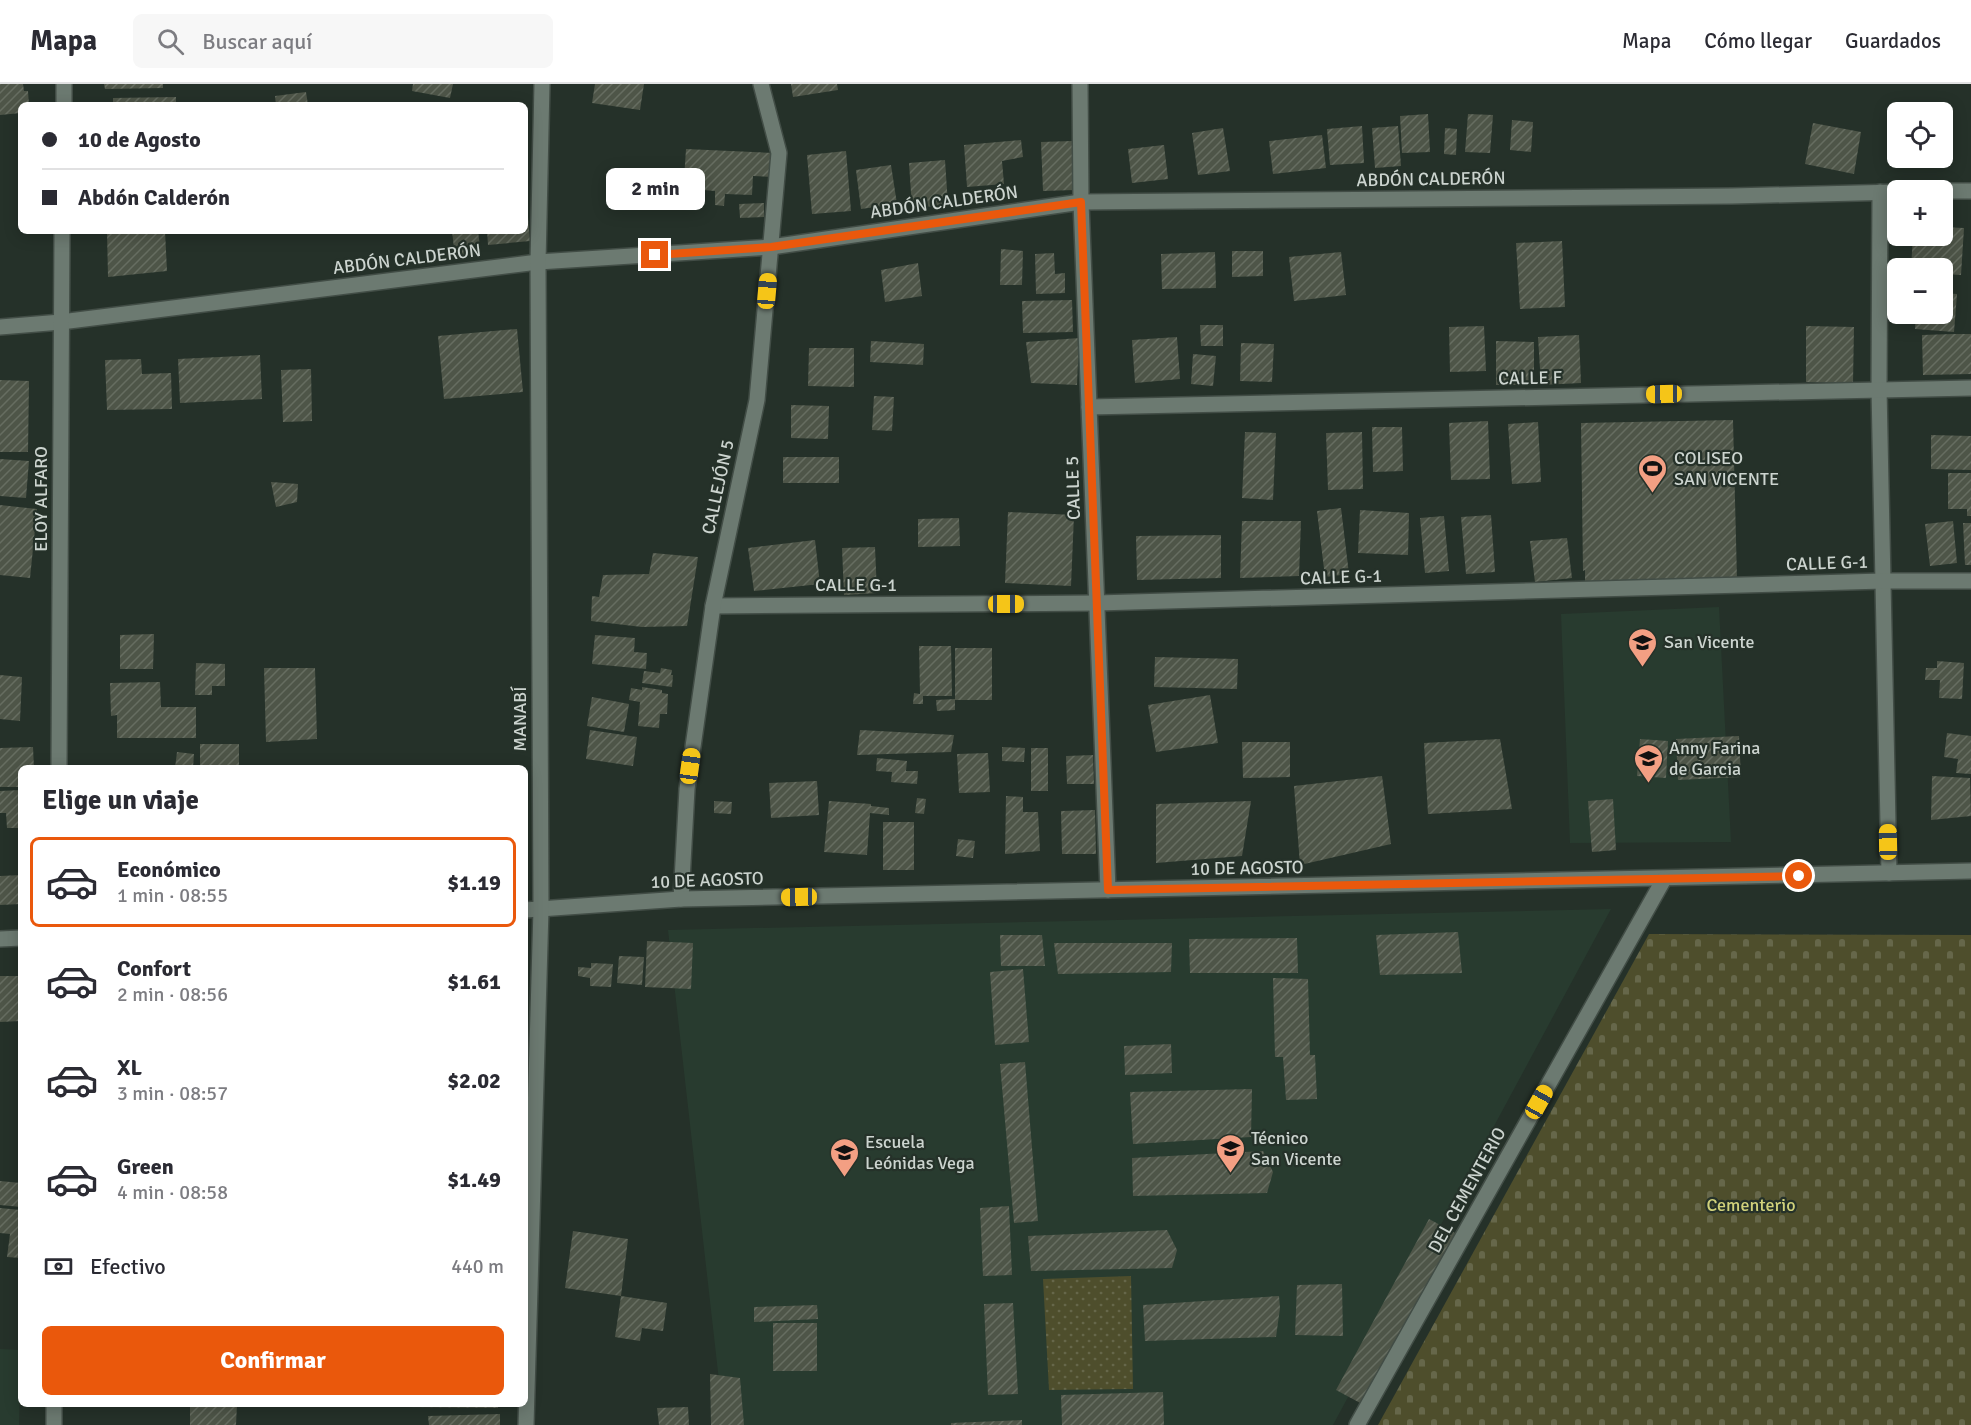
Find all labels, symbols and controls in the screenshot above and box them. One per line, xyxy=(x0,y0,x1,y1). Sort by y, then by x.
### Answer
search box xyxy=(133,14,553,68)
text: Mapa xyxy=(30,24,97,58)
icon: search xyxy=(154,25,187,58)
text: Buscar aquí xyxy=(202,28,312,55)
text: Mapa xyxy=(1622,28,1671,54)
text: Cómo llegar xyxy=(1704,28,1812,54)
text: Guardados xyxy=(1845,28,1941,54)
map controls xyxy=(1887,102,1953,324)
button: locate xyxy=(1887,102,1953,168)
text: 10 de Agosto xyxy=(78,126,201,153)
street label: ABDÓN CALDERÓN xyxy=(1356,167,1506,191)
callout: 2 min xyxy=(606,168,704,210)
text: 2 min xyxy=(631,176,680,201)
button: + xyxy=(1887,180,1953,246)
street label: ABDÓN CALDERÓN xyxy=(869,181,1019,223)
text: Abdón Calderón xyxy=(78,184,230,211)
street label: ABDÓN CALDERÓN xyxy=(332,239,482,279)
route end xyxy=(641,241,668,268)
button: − xyxy=(1887,258,1953,324)
car xyxy=(756,272,778,310)
street label: CALLE F xyxy=(1498,366,1562,390)
car xyxy=(1646,385,1682,403)
street label: CALLEJÓN 5 xyxy=(697,438,739,536)
street label: ELOY ALFARO xyxy=(30,446,52,552)
place label: COLISEO SAN VICENTE xyxy=(1674,447,1779,490)
sports icon: COLISEO SAN VICENTE xyxy=(1637,452,1669,494)
street label: CALLE 5 xyxy=(1061,456,1085,520)
street label: CALLE G-1 xyxy=(1786,551,1868,575)
street label: CALLE G-1 xyxy=(1300,565,1382,589)
street label: CALLE G-1 xyxy=(815,574,897,596)
car xyxy=(988,595,1024,613)
school or university icon: San Vicente xyxy=(1627,626,1659,668)
place label: San Vicente xyxy=(1664,631,1754,653)
street label: MANABÍ xyxy=(509,686,531,751)
place label: Anny Farina de Garcia xyxy=(1669,737,1760,780)
school or university icon: Anny Farina de Garcia xyxy=(1632,742,1664,784)
car xyxy=(679,747,701,785)
text: Elige un viaje xyxy=(42,784,199,817)
car xyxy=(1879,824,1897,860)
icon: car xyxy=(45,855,99,909)
text: Económico xyxy=(117,856,221,883)
street label: 10 DE AGOSTO xyxy=(1190,856,1304,880)
route start xyxy=(1785,862,1812,889)
street label: 10 DE AGOSTO xyxy=(650,867,764,893)
text: $1.19 xyxy=(447,869,501,896)
text: 1 min · 08:55 xyxy=(117,883,228,908)
car xyxy=(781,888,817,906)
icon: car xyxy=(45,954,99,1008)
text: Confort xyxy=(117,955,191,982)
text: $1.61 xyxy=(447,968,501,995)
text: 2 min · 08:56 xyxy=(117,982,228,1007)
icon: car xyxy=(45,1053,99,1107)
text: XL xyxy=(117,1054,142,1081)
text: $2.02 xyxy=(447,1067,501,1094)
text: 3 min · 08:57 xyxy=(117,1081,228,1106)
car xyxy=(1522,1082,1556,1122)
street label: DEL CEMENTERIO xyxy=(1423,1123,1511,1257)
place label: Técnico San Vicente xyxy=(1251,1127,1341,1170)
place label: Escuela Leónidas Vega xyxy=(865,1131,975,1174)
school or university icon: Técnico San Vicente xyxy=(1214,1132,1246,1174)
school or university icon: Escuela Leónidas Vega xyxy=(828,1136,860,1178)
icon: car xyxy=(45,1152,99,1206)
text: Green xyxy=(117,1153,174,1180)
text: $1.49 xyxy=(447,1166,501,1193)
text: 4 min · 08:58 xyxy=(117,1180,228,1205)
park label: Cementerio xyxy=(1706,1194,1796,1216)
icon: cash xyxy=(42,1250,75,1283)
text: Efectivo xyxy=(90,1253,166,1280)
text: 440 m xyxy=(451,1254,504,1279)
button: Confirmar xyxy=(42,1326,504,1395)

